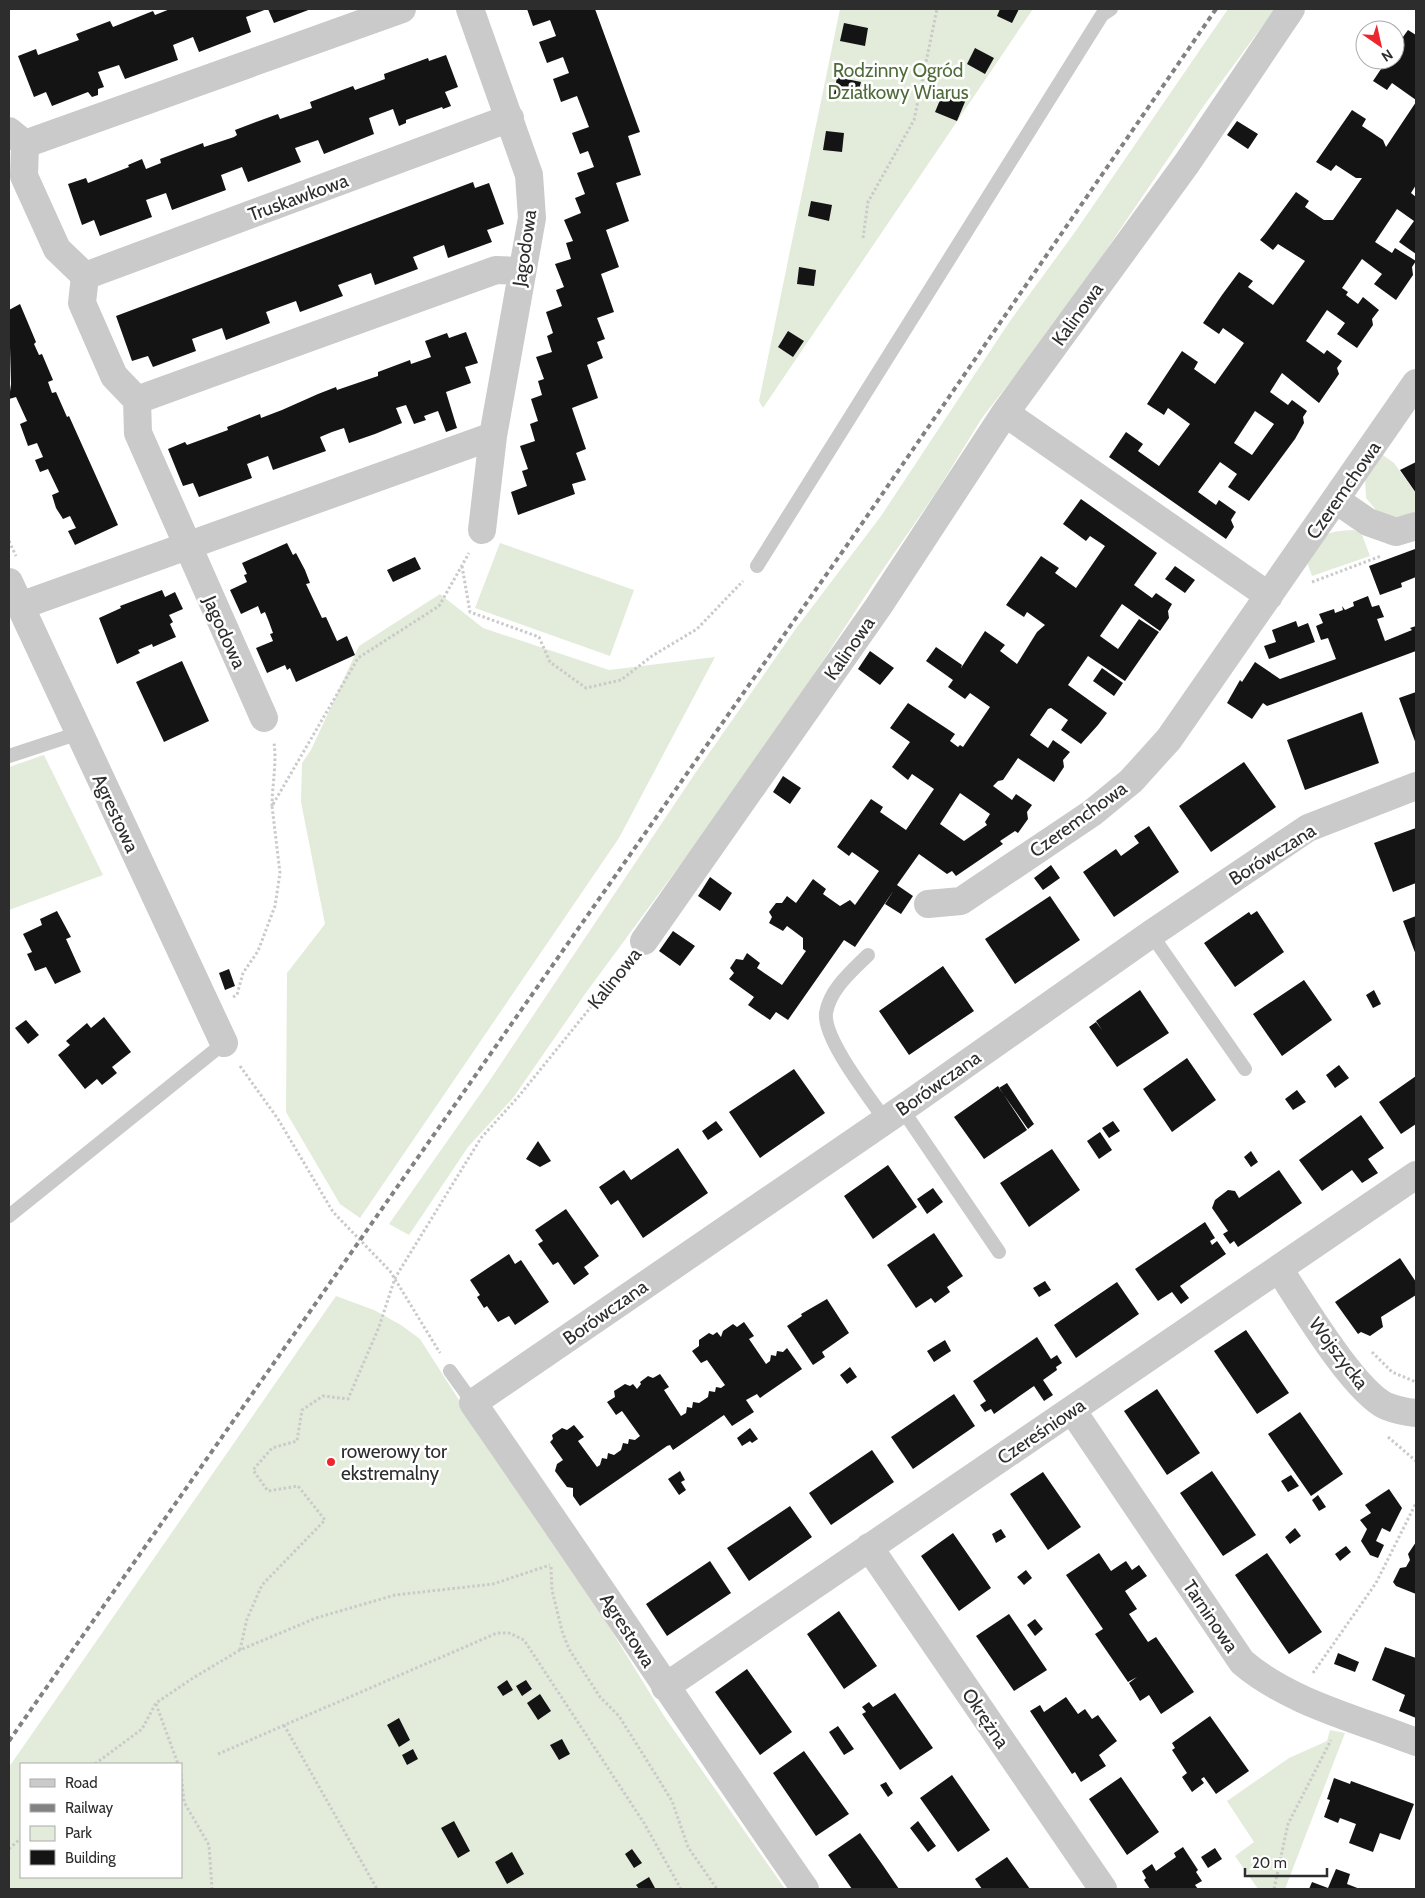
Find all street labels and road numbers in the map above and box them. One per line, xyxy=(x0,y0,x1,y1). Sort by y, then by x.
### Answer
street label: Truskawkowa xyxy=(245,169,351,226)
street label: Jagodowa xyxy=(508,208,541,289)
street label: Kalinowa xyxy=(1047,278,1108,350)
street label: Czeremchowa xyxy=(1301,437,1386,544)
street label: Jagodowa xyxy=(198,591,251,672)
street label: Kalinowa xyxy=(819,612,880,684)
street label: Agrestowa xyxy=(87,770,144,856)
street label: Czeremchowa xyxy=(1025,776,1131,862)
street label: Borówczana xyxy=(1225,819,1320,890)
street label: Kalinowa xyxy=(583,943,646,1014)
street label: Borówczana xyxy=(892,1046,985,1121)
street label: Borówczana xyxy=(559,1275,652,1350)
street label: Wojszycka xyxy=(1304,1313,1373,1394)
street label: Czereśniowa xyxy=(993,1394,1090,1469)
street label: Tarninowa xyxy=(1178,1576,1243,1657)
street label: Agrestowa xyxy=(595,1589,660,1672)
street label: Okrężna xyxy=(957,1684,1014,1753)

